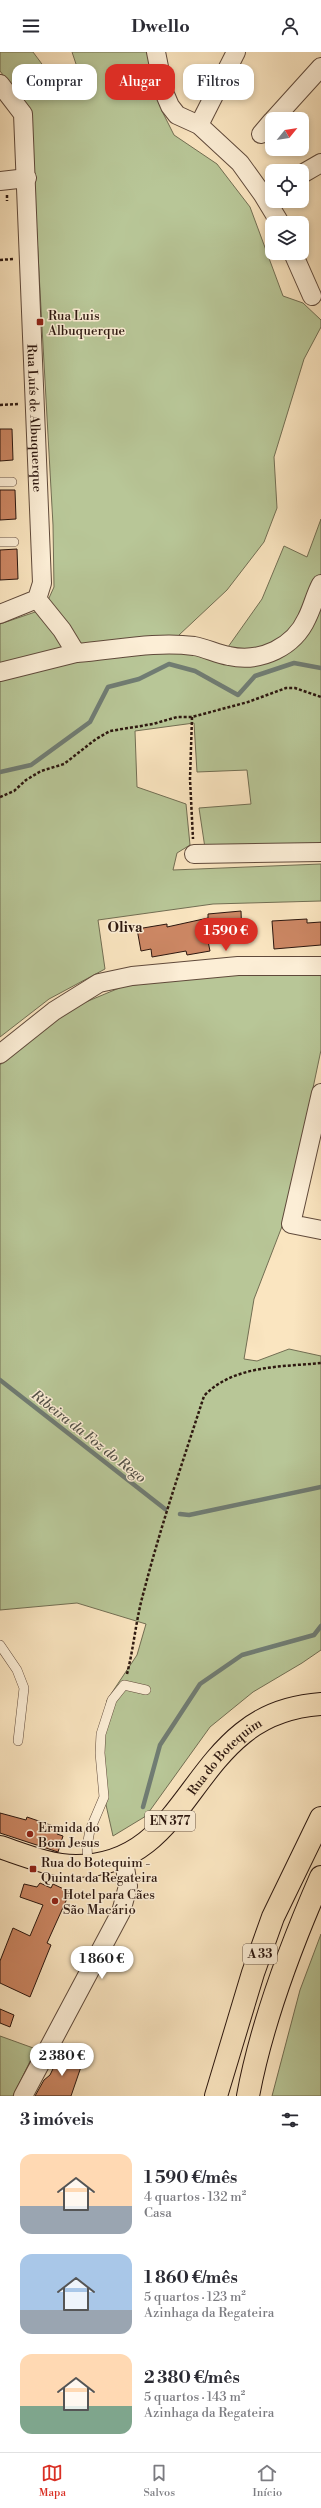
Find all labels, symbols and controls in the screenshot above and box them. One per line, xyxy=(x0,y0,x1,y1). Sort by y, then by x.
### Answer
icon: menu xyxy=(20,15,42,37)
text: Dwello xyxy=(131,15,190,38)
icon: person xyxy=(279,15,301,37)
chip: Comprar xyxy=(12,64,97,100)
chip: Alugar xyxy=(105,64,175,100)
chip: Filtros xyxy=(183,64,254,100)
north arrow xyxy=(265,112,309,156)
map controls xyxy=(265,112,309,260)
button: locate xyxy=(265,164,309,208)
button: layers xyxy=(265,216,309,260)
place label: Rua Luis Albuquerque xyxy=(47,308,126,339)
marker: Rua Luis Albuquerque xyxy=(35,317,45,327)
street label: Rua Luís de Albuquerque xyxy=(23,344,45,493)
pin: 1 590 € xyxy=(189,918,263,952)
district label: Oliva xyxy=(107,919,143,937)
text: 1 590 € xyxy=(204,923,248,939)
water label: Ribeira da Foz do Rego xyxy=(27,1386,149,1487)
street label: Rua do Botequim xyxy=(184,1715,266,1799)
road number: EN 377 xyxy=(145,1811,195,1831)
place label: Ermida do Bom Jesus xyxy=(37,1820,100,1851)
marker: Ermida do Bom Jesus xyxy=(25,1829,35,1839)
place label: Rua do Botequim - Quinta da Regateira xyxy=(41,1855,158,1886)
marker: Rua do Botequim - Quinta da Regateira xyxy=(28,1864,38,1874)
place label: Hotel para Cães São Macário xyxy=(63,1887,155,1918)
marker: Hotel para Cães São Macário xyxy=(50,1896,60,1906)
road number: A 33 xyxy=(243,1944,277,1964)
pin: 1 860 € xyxy=(65,1946,139,1980)
text: 1 860 € xyxy=(80,1951,124,1967)
pin: 2 380 € xyxy=(25,2043,99,2077)
text: 2 380 € xyxy=(39,2048,85,2064)
text: 3 imóveis xyxy=(20,2109,94,2131)
icon: filters xyxy=(279,2109,301,2131)
text: 1 590 €/mês xyxy=(144,2167,237,2189)
icon: home xyxy=(52,2170,100,2218)
text: 4 quartos · 132 m² xyxy=(144,2189,246,2205)
text: Casa xyxy=(144,2205,172,2221)
text: 1 860 €/mês xyxy=(144,2267,238,2289)
icon: home xyxy=(52,2270,100,2318)
text: 5 quartos · 123 m² xyxy=(144,2289,246,2305)
text: Azinhaga da Regateira xyxy=(144,2305,274,2321)
text: 2 380 €/mês xyxy=(144,2367,240,2389)
icon: home xyxy=(52,2370,100,2418)
text: 5 quartos · 143 m² xyxy=(144,2389,245,2405)
text: Azinhaga da Regateira xyxy=(144,2405,274,2421)
tab: Mapa xyxy=(39,2462,66,2500)
tab: Salvos xyxy=(144,2462,175,2500)
tab: Início xyxy=(253,2462,282,2500)

